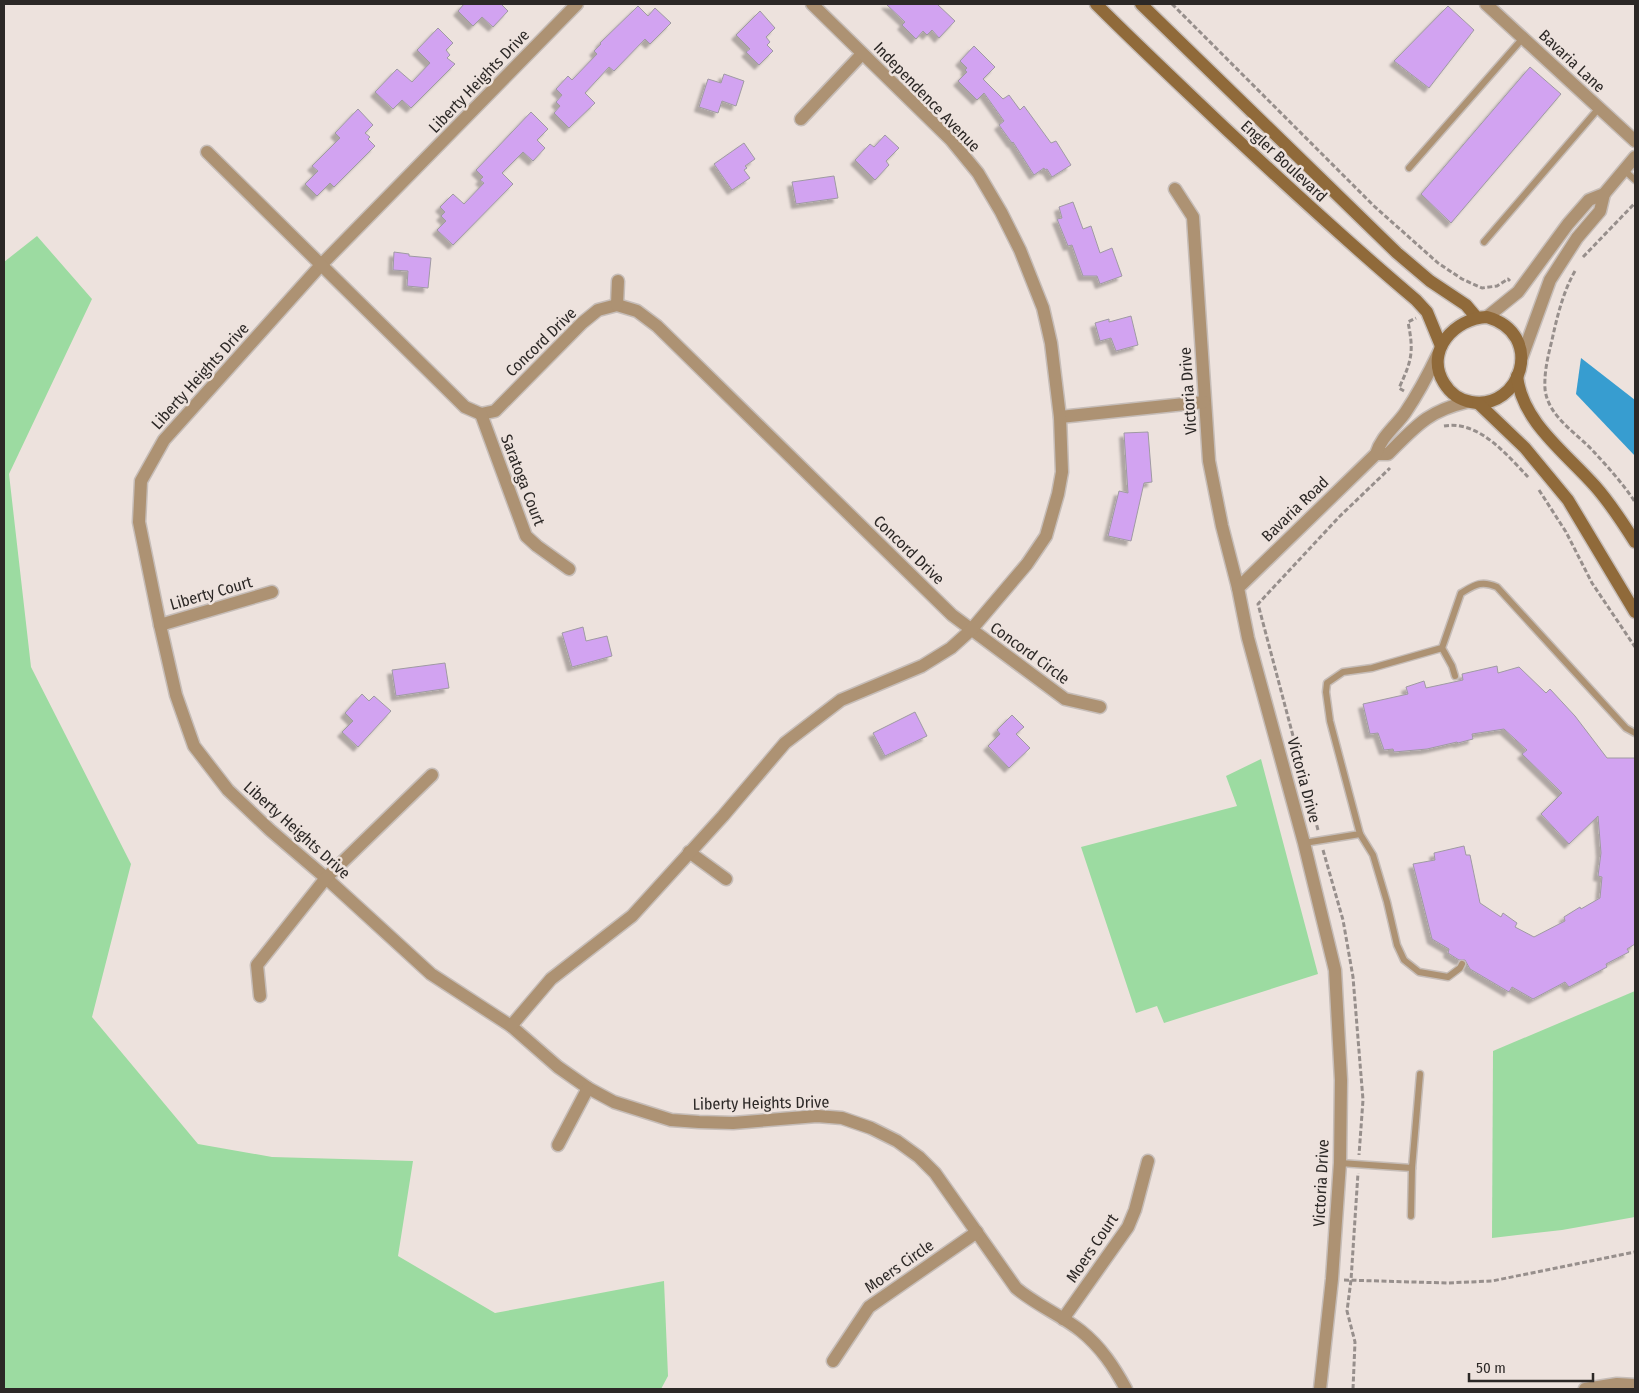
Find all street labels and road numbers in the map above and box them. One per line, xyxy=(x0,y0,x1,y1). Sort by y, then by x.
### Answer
street label: Liberty Heights Drive xyxy=(425,25,533,137)
street label: Bavaria Lane xyxy=(1535,26,1609,96)
street label: Independence Avenue xyxy=(870,38,984,156)
street label: Engler Boulevard xyxy=(1237,116,1331,206)
street label: Concord Drive xyxy=(502,304,580,380)
street label: Liberty Heights Drive xyxy=(147,319,253,433)
street label: Victoria Drive xyxy=(1175,347,1201,435)
street label: Saratoga Court xyxy=(497,432,549,529)
street label: Bavaria Road xyxy=(1258,472,1332,546)
street label: Concord Drive xyxy=(870,512,948,588)
street label: Liberty Court xyxy=(168,572,255,614)
street label: Concord Circle xyxy=(987,618,1073,688)
street label: Victoria Drive xyxy=(1283,735,1325,825)
street label: Liberty Heights Drive xyxy=(240,777,354,883)
street label: Liberty Heights Drive xyxy=(693,1092,829,1114)
street label: Victoria Drive xyxy=(1309,1139,1333,1227)
street label: Moers Court xyxy=(1062,1209,1122,1286)
street label: Moers Circle xyxy=(861,1235,937,1297)

